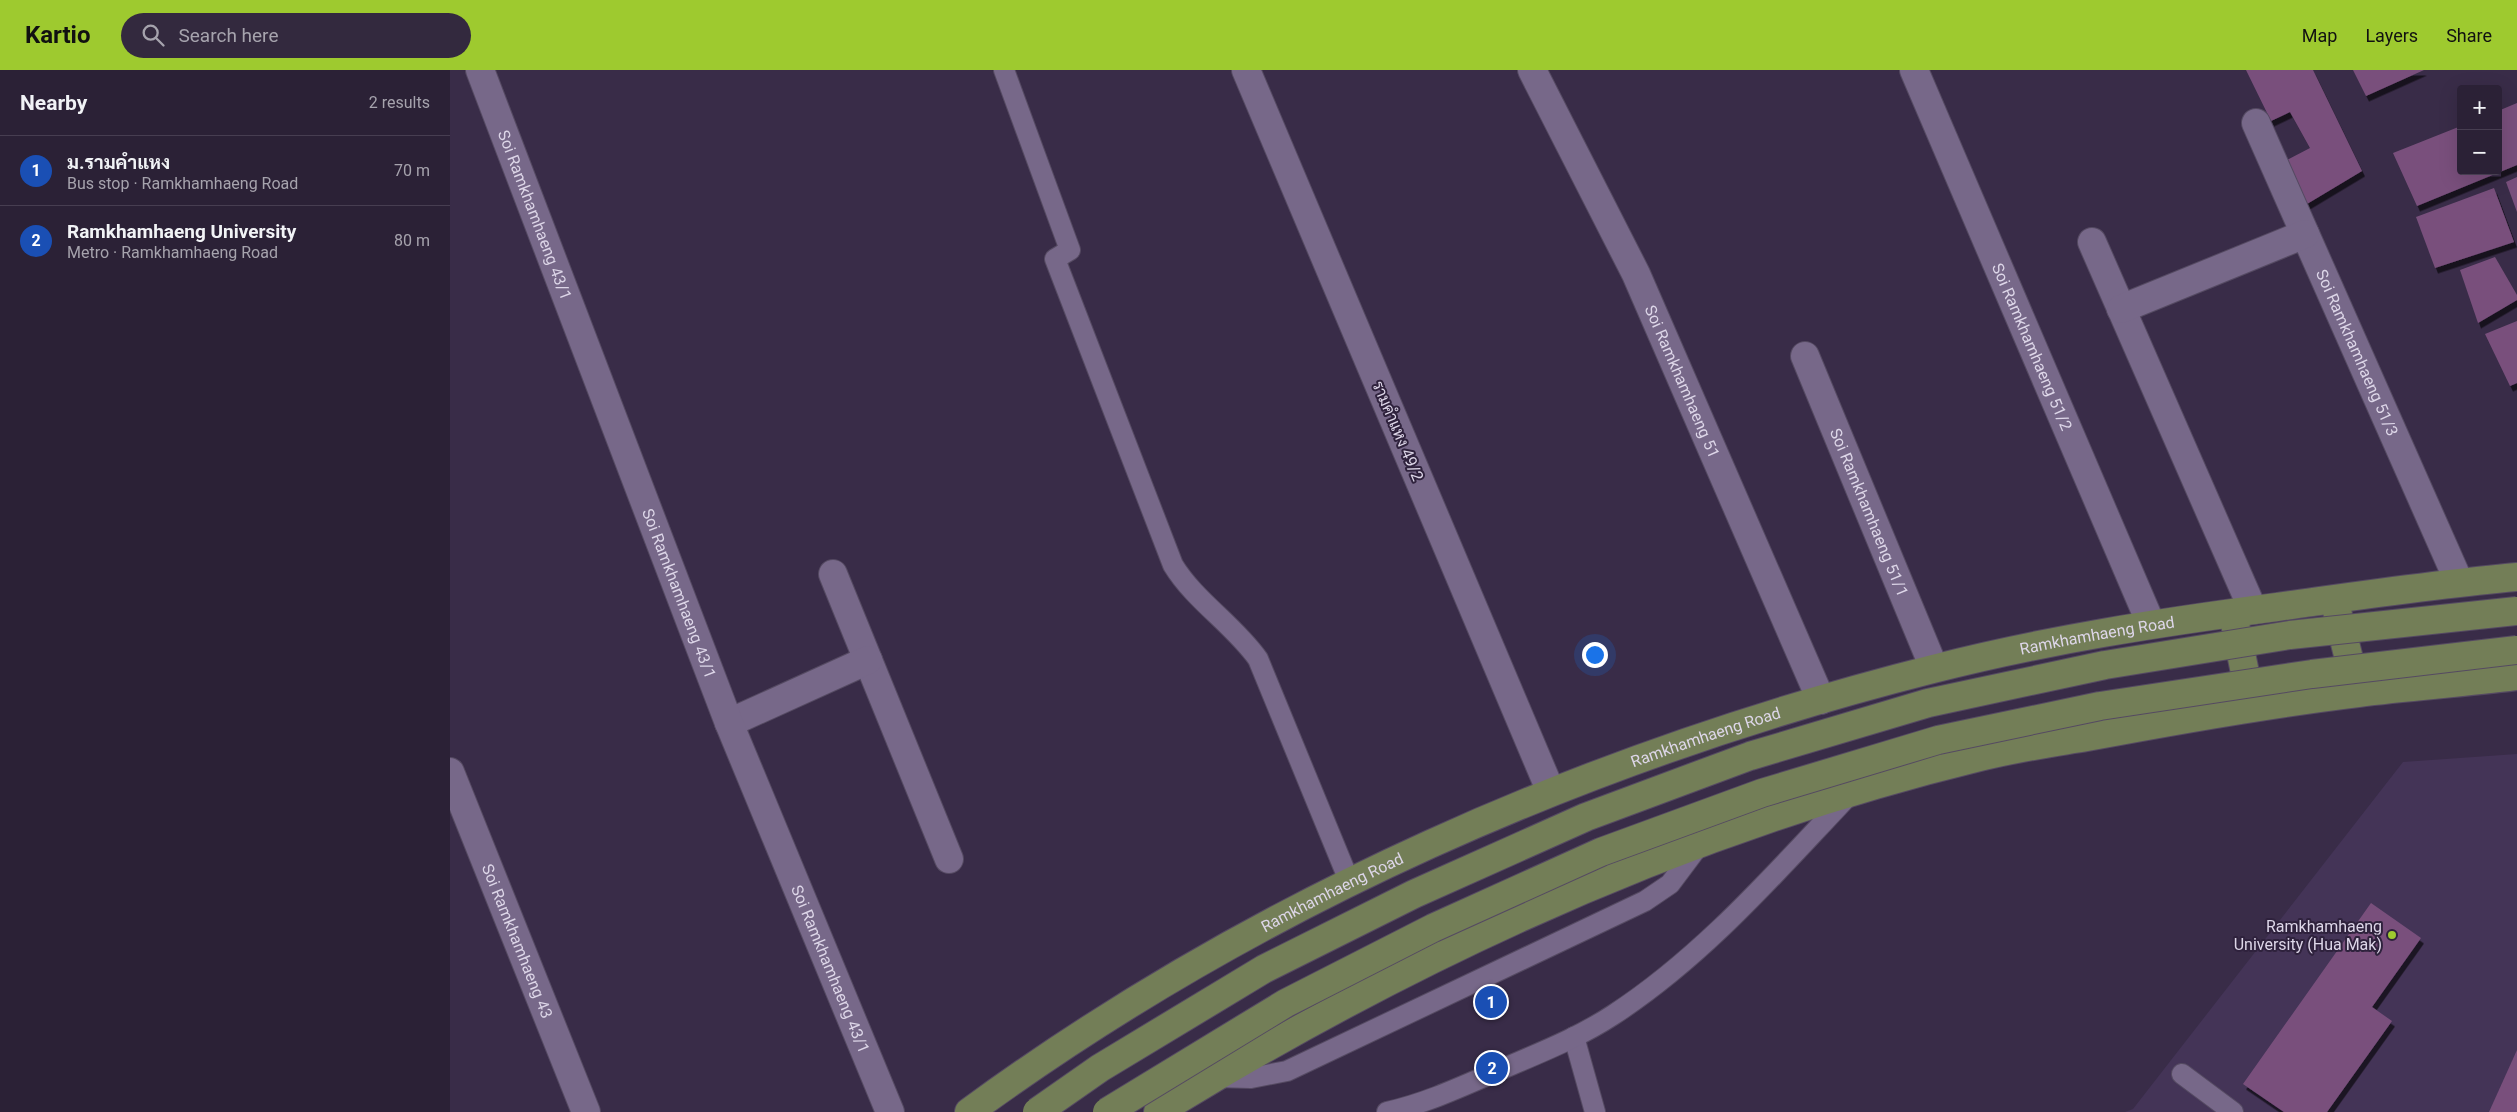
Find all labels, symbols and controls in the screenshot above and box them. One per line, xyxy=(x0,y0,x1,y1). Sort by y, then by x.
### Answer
search box xyxy=(121,13,471,58)
text: Kartio xyxy=(25,21,91,49)
icon: search xyxy=(139,21,167,49)
text: Search here xyxy=(179,24,278,47)
text: Map xyxy=(2302,25,2337,46)
text: Layers xyxy=(2365,25,2418,46)
text: Share xyxy=(2446,25,2492,46)
map controls xyxy=(2457,85,2502,175)
button: + xyxy=(2457,85,2502,130)
text: Nearby xyxy=(20,91,87,115)
text: 2 results xyxy=(369,93,430,112)
street label: Soi Ramkhamhaeng 43/1 xyxy=(494,127,576,302)
button: − xyxy=(2457,130,2502,175)
text: ม.รามคำแหง xyxy=(67,151,170,174)
text: 1 xyxy=(31,161,41,180)
text: 70 m xyxy=(394,161,430,180)
text: Bus stop · Ramkhamhaeng Road xyxy=(67,174,298,193)
text: Ramkhamhaeng University xyxy=(67,220,296,243)
text: 2 xyxy=(31,231,41,250)
text: 80 m xyxy=(394,231,430,250)
text: Metro · Ramkhamhaeng Road xyxy=(67,243,278,262)
street label: Soi Ramkhamhaeng 51/2 xyxy=(1988,260,2077,433)
street label: Soi Ramkhamhaeng 51/3 xyxy=(2312,266,2403,439)
street label: Soi Ramkhamhaeng 51 xyxy=(1641,302,1724,461)
street label: รามคำแหง 49/2 xyxy=(1368,378,1428,484)
street label: Soi Ramkhamhaeng 51/1 xyxy=(1826,425,1913,599)
street label: Soi Ramkhamhaeng 43/1 xyxy=(639,506,720,681)
street label: Ramkhamhaeng Road xyxy=(2018,612,2176,658)
your location xyxy=(1582,642,1608,668)
street label: Ramkhamhaeng Road xyxy=(1628,703,1783,771)
street label: Ramkhamhaeng Road xyxy=(1258,848,1406,936)
street label: Soi Ramkhamhaeng 43 xyxy=(478,861,557,1021)
street label: Soi Ramkhamhaeng 43/1 xyxy=(788,882,874,1056)
place label: Ramkhamhaeng University (Hua Mak) xyxy=(2234,917,2382,954)
marker: Ramkhamhaeng University (Hua Mak) xyxy=(2386,929,2398,941)
pin: 1 xyxy=(1475,983,1507,1021)
pin: 2 xyxy=(1476,1049,1508,1087)

